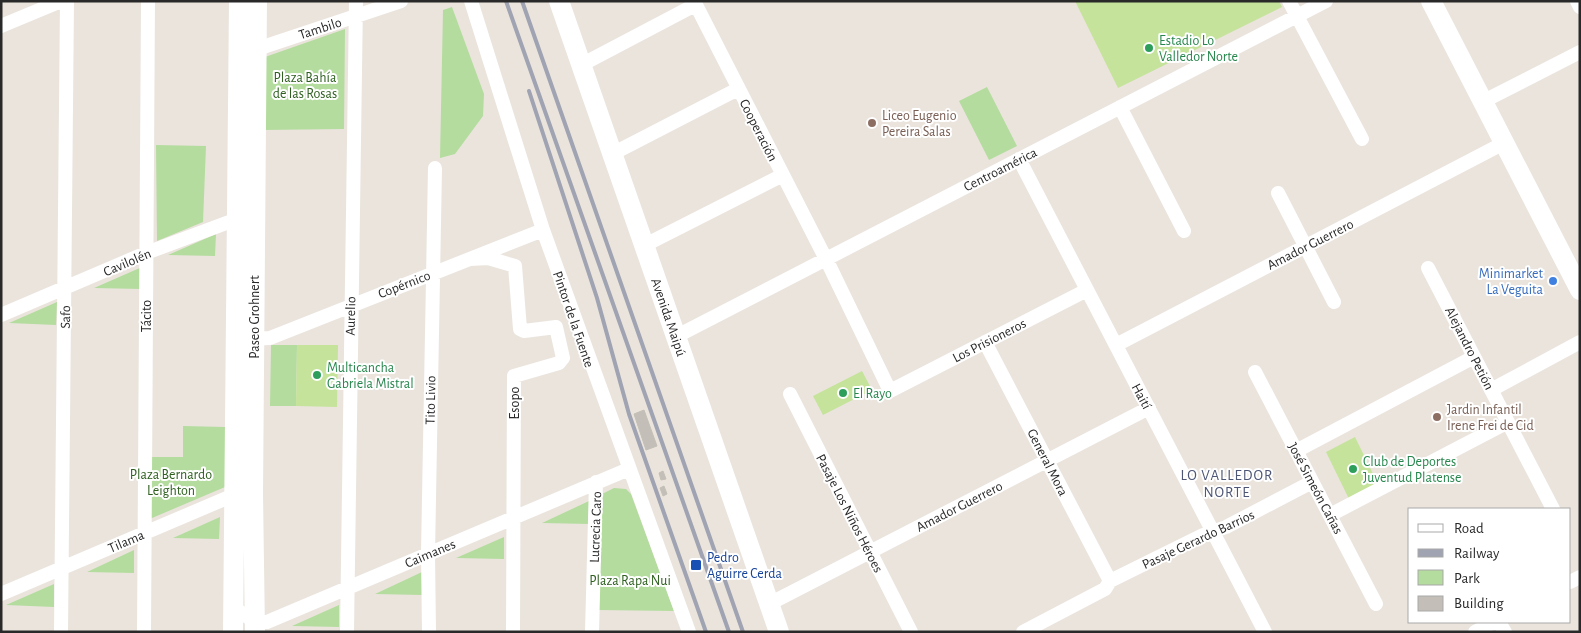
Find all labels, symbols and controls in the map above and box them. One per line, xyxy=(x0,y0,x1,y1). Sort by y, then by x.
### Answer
street label: Tambilo xyxy=(297,15,344,42)
place label: Estadio Lo Valledor Norte xyxy=(1159,34,1238,64)
marker: Estadio Lo Valledor Norte xyxy=(1143,42,1155,54)
park label: Plaza Bahía de las Rosas xyxy=(273,71,337,101)
street label: Cooperación xyxy=(736,97,780,164)
place label: Liceo Eugenio Pereira Salas xyxy=(882,109,957,139)
marker: Liceo Eugenio Pereira Salas xyxy=(866,117,878,129)
street label: Centroamérica xyxy=(962,145,1040,194)
street label: Amador Guerrero xyxy=(1265,217,1356,273)
street label: Cavilolén xyxy=(101,247,153,279)
place label: Minimarket La Veguita xyxy=(1479,267,1544,297)
street label: Copérnico xyxy=(376,269,433,301)
street label: Pintor de la Fuente xyxy=(550,269,596,369)
street label: Paseo Grohnert xyxy=(248,275,262,359)
marker: Minimarket La Veguita xyxy=(1547,275,1559,287)
street label: Avenida Maipú xyxy=(648,276,688,358)
street label: Aurelio xyxy=(344,296,358,336)
street label: Tácito xyxy=(140,300,154,332)
street label: Safo xyxy=(59,305,73,329)
street label: Alejandro Petión xyxy=(1442,305,1496,392)
street label: Los Prisioneros xyxy=(950,316,1029,365)
place label: Multicancha Gabriela Mistral xyxy=(327,361,414,391)
marker: Multicancha Gabriela Mistral xyxy=(311,369,323,381)
street label: Tito Livio xyxy=(424,375,438,425)
street label: Haití xyxy=(1129,381,1154,412)
street label: Esopo xyxy=(508,386,522,419)
marker: El Rayo xyxy=(837,387,849,399)
place label: El Rayo xyxy=(853,387,892,401)
place label: Jardin Infantil Irene Frei de Cid xyxy=(1447,403,1534,433)
marker: Jardin Infantil Irene Frei de Cid xyxy=(1431,411,1443,423)
street label: General Mora xyxy=(1024,427,1070,499)
street label: José Simeón Cañas xyxy=(1285,440,1345,536)
street label: Pasaje Los Niños Héroes xyxy=(813,452,885,575)
place label: Club de Deportes Juventud Platense xyxy=(1363,455,1462,485)
marker: Club de Deportes Juventud Platense xyxy=(1347,463,1359,475)
park label: Plaza Bernardo Leighton xyxy=(130,468,212,498)
district label: LO VALLEDOR NORTE xyxy=(1181,468,1273,500)
street label: Amador Guerrero xyxy=(914,479,1005,535)
street label: Lucrecia Caro xyxy=(588,491,604,563)
street label: Pasaje Gerardo Barrios xyxy=(1140,508,1257,572)
legend xyxy=(1408,508,1571,623)
text: Road xyxy=(1454,521,1484,536)
street label: Tilama xyxy=(106,528,147,556)
street label: Caimanes xyxy=(403,537,458,571)
text: Railway xyxy=(1454,546,1500,561)
place label: Pedro Aguirre Cerda xyxy=(707,551,782,581)
marker: Pedro Aguirre Cerda xyxy=(689,558,703,572)
text: Park xyxy=(1454,571,1480,586)
park label: Plaza Rapa Nui xyxy=(589,574,671,588)
text: Building xyxy=(1454,596,1504,611)

